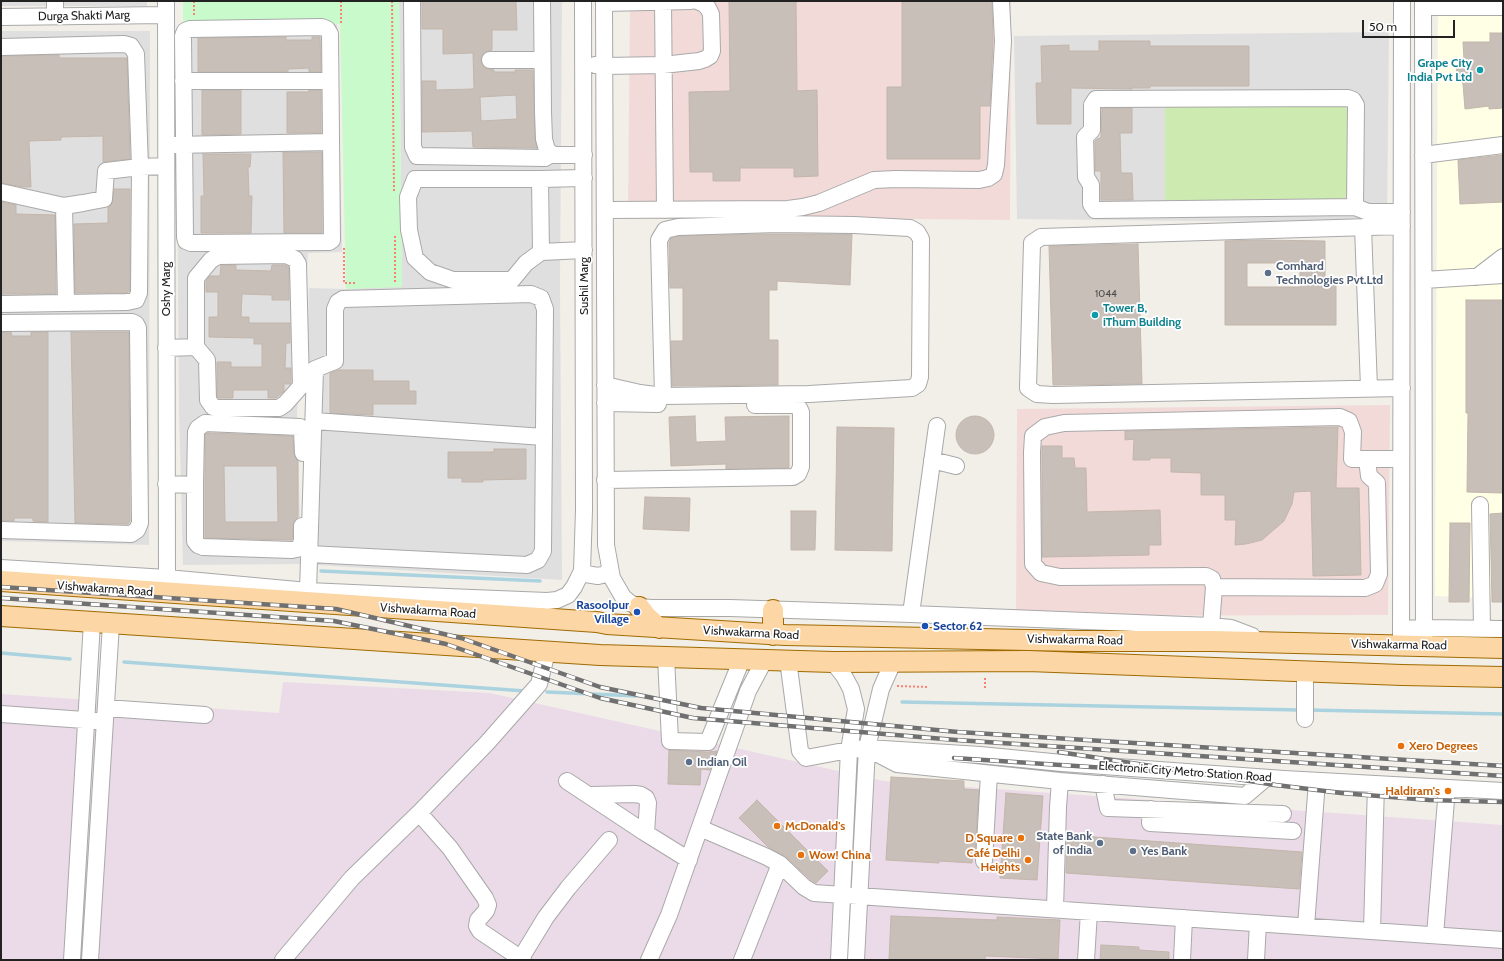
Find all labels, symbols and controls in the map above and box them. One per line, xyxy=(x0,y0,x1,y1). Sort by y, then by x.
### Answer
street label: Durga Shakti Marg xyxy=(38,8,130,24)
scale bar xyxy=(1364,12,1457,38)
text: 50 m xyxy=(1369,19,1397,34)
place label: Grape City India Pvt Ltd xyxy=(1407,56,1472,84)
marker: Grape City India Pvt Ltd xyxy=(1475,65,1485,75)
street label: Sushil Marg xyxy=(577,257,591,315)
place label: Comhard Technologies Pvt.Ltd xyxy=(1276,259,1383,287)
street label: Oshy Marg xyxy=(159,262,173,316)
marker: Comhard Technologies Pvt.Ltd xyxy=(1263,268,1273,278)
house number: 1044 xyxy=(1095,288,1117,300)
place label: Tower B, iThum Building xyxy=(1103,301,1181,329)
marker: Tower B, iThum Building xyxy=(1090,310,1100,320)
street label: Vishwakarma Road xyxy=(57,578,153,600)
place label: Rasoolpur Village xyxy=(576,598,629,626)
street label: Vishwakarma Road xyxy=(380,600,476,622)
marker: Rasoolpur Village xyxy=(632,607,642,617)
place label: Sector 62 xyxy=(933,619,982,633)
marker: Sector 62 xyxy=(920,621,930,631)
street label: Vishwakarma Road xyxy=(703,623,799,643)
street label: Vishwakarma Road xyxy=(1027,632,1123,648)
street label: Vishwakarma Road xyxy=(1351,637,1447,653)
place label: Xero Degrees xyxy=(1409,739,1478,753)
marker: Xero Degrees xyxy=(1396,741,1406,751)
place label: Indian Oil xyxy=(697,755,747,769)
marker: Indian Oil xyxy=(684,757,694,767)
street label: Electronic City Metro Station Road xyxy=(1098,759,1272,785)
place label: Haldiram's xyxy=(1385,784,1440,798)
marker: Haldiram's xyxy=(1443,786,1453,796)
place label: McDonald's xyxy=(785,819,845,833)
marker: McDonald's xyxy=(772,821,782,831)
place label: State Bank of India xyxy=(1036,829,1092,857)
place label: D Square xyxy=(965,831,1013,845)
marker: D Square xyxy=(1016,833,1026,843)
marker: State Bank of India xyxy=(1095,838,1105,848)
place label: Yes Bank xyxy=(1141,844,1187,858)
place label: Café Delhi Heights xyxy=(966,846,1020,874)
marker: Yes Bank xyxy=(1128,846,1138,856)
place label: Wow! China xyxy=(809,848,871,862)
marker: Wow! China xyxy=(796,850,806,860)
marker: Café Delhi Heights xyxy=(1023,855,1033,865)

